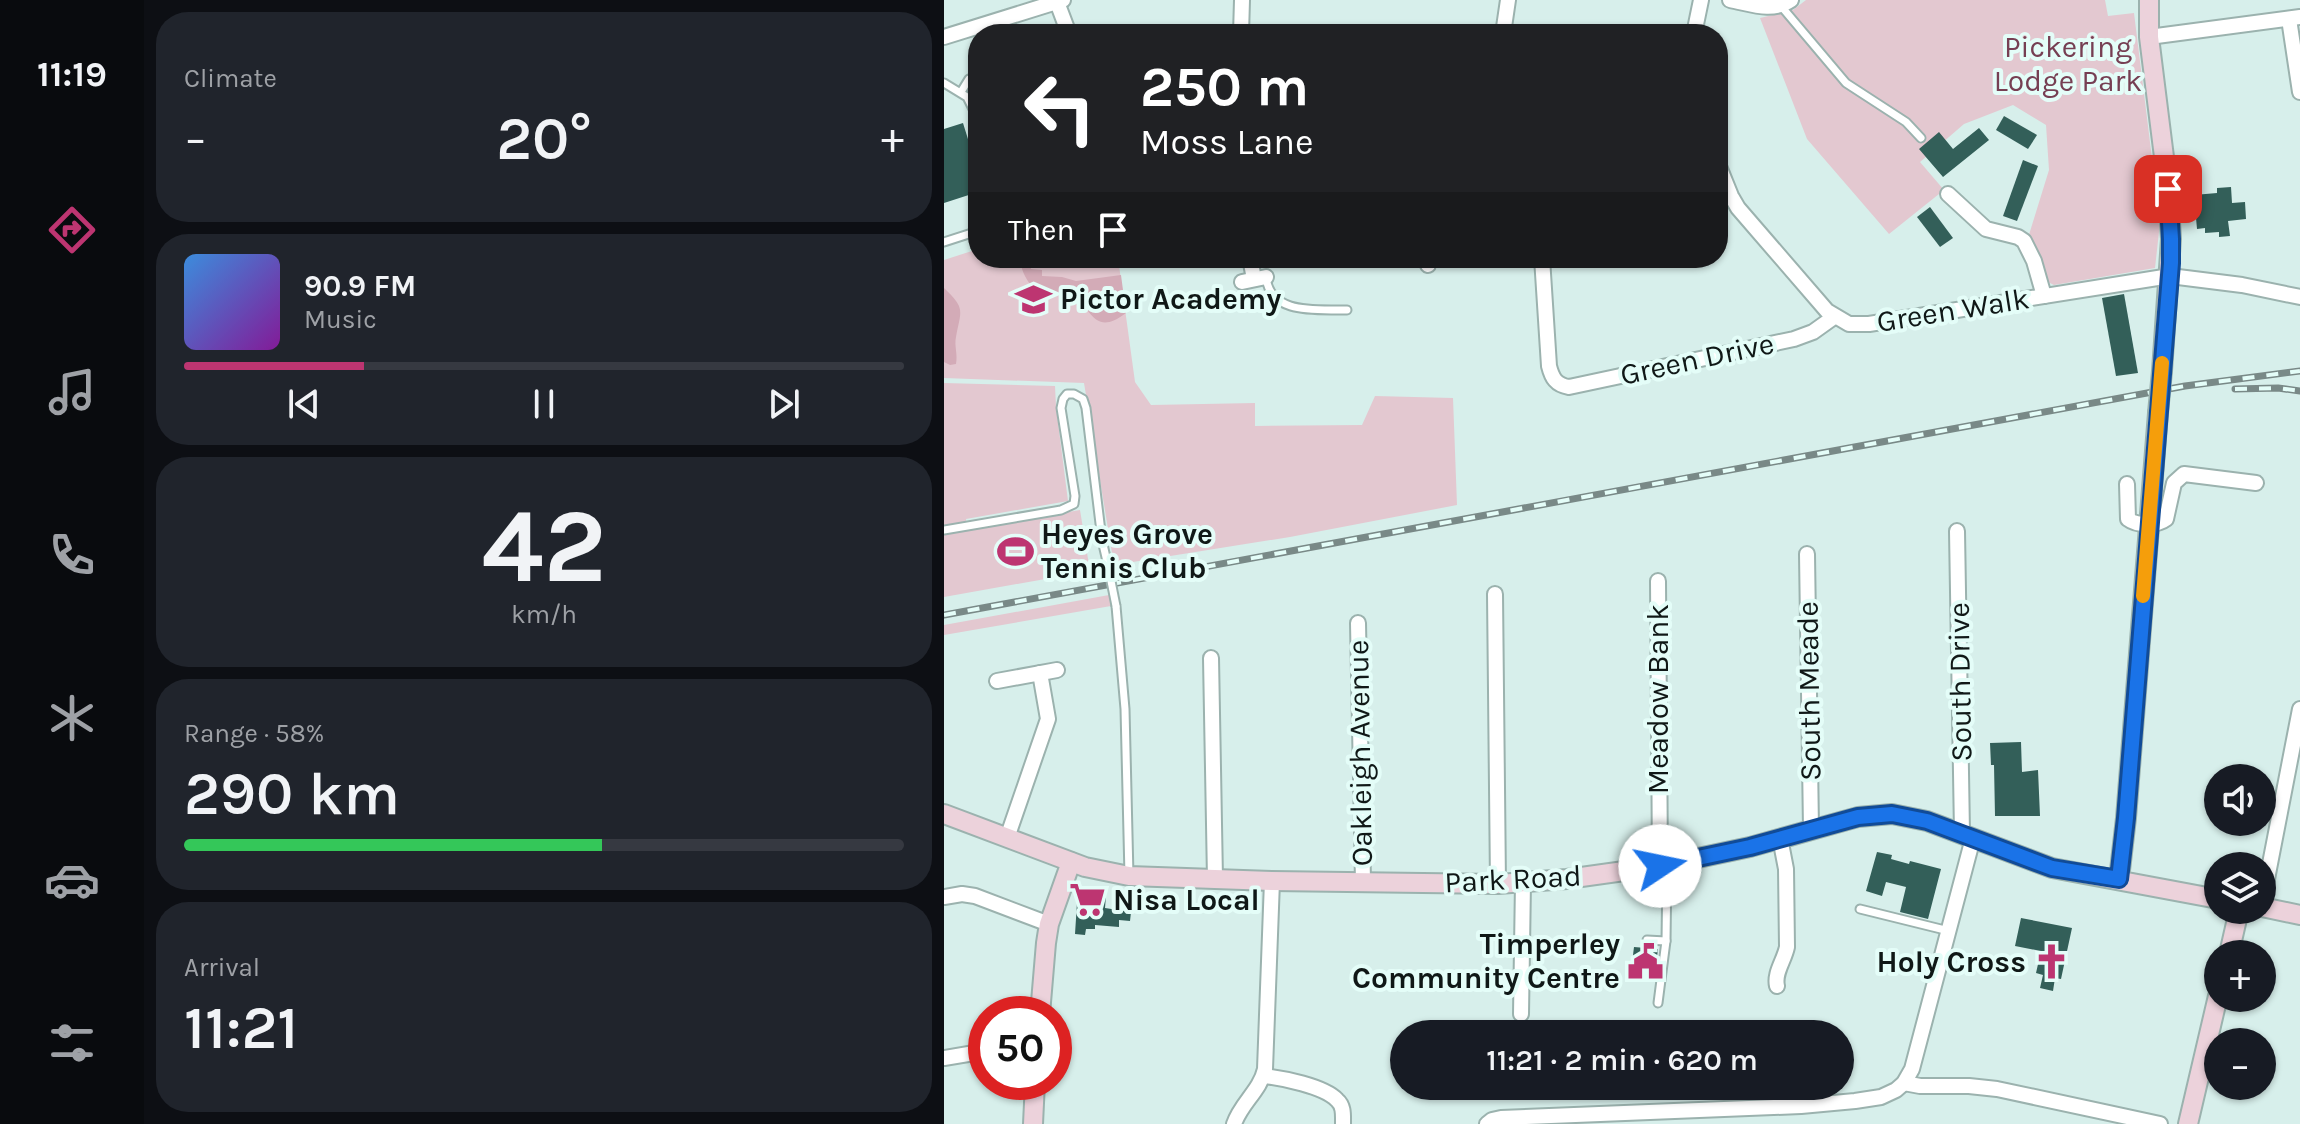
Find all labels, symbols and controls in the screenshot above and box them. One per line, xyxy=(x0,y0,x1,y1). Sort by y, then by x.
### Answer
park label: Pickering Lodge Park xyxy=(1994,29,2142,99)
text: 11:19 xyxy=(37,53,107,95)
text: 250 m xyxy=(1140,54,1309,119)
icon: left xyxy=(1008,56,1112,160)
text: Climate xyxy=(184,63,277,94)
text: 20° xyxy=(496,104,592,174)
text: − xyxy=(184,113,207,164)
text: + xyxy=(881,113,904,164)
text: Moss Lane xyxy=(1140,121,1313,163)
pin xyxy=(2134,155,2202,223)
icon: arrive xyxy=(2146,167,2190,211)
icon: directions xyxy=(44,202,100,258)
icon: arrive xyxy=(1091,208,1135,252)
text: Then xyxy=(1008,212,1075,248)
text: 90.9 FM xyxy=(304,268,416,304)
school or university icon: Pictor Academy xyxy=(1015,280,1053,318)
street label: Green Walk xyxy=(1874,280,2032,340)
place label: Pictor Academy xyxy=(1060,281,1281,317)
text: Music xyxy=(304,304,377,335)
street label: Green Drive xyxy=(1617,325,1777,393)
icon: music xyxy=(44,364,100,420)
icon: previous xyxy=(282,382,326,426)
icon: pause xyxy=(522,382,566,426)
icon: next xyxy=(762,382,806,426)
text: 42 xyxy=(482,486,606,607)
place label: Heyes Grove Tennis Club xyxy=(1041,516,1213,586)
icon: phone xyxy=(44,527,100,583)
sports icon: Heyes Grove Tennis Club xyxy=(996,532,1034,570)
text: km/h xyxy=(511,599,577,630)
street label: South Meade xyxy=(1789,601,1829,781)
street label: South Drive xyxy=(1941,602,1979,762)
street label: Meadow Bank xyxy=(1640,604,1676,794)
street label: Oakleigh Avenue xyxy=(1340,639,1380,867)
icon: climate xyxy=(44,690,100,746)
text: Range · 58% xyxy=(184,718,324,749)
text: 290 km xyxy=(184,759,400,829)
map controls xyxy=(2204,764,2276,1100)
button: sound xyxy=(2204,764,2276,836)
position arrow xyxy=(1618,824,1702,908)
icon: car xyxy=(44,852,100,908)
button: layers xyxy=(2204,852,2276,924)
street label: Park Road xyxy=(1444,857,1582,901)
supermarket icon: Nisa Local xyxy=(1068,881,1106,919)
place label: Nisa Local xyxy=(1113,882,1260,918)
place label: Timperley Community Centre xyxy=(1352,926,1620,996)
button: + xyxy=(2204,940,2276,1012)
public building icon: Timperley Community Centre xyxy=(1627,942,1665,980)
church icon: Holy Cross xyxy=(2033,943,2071,981)
place label: Holy Cross xyxy=(1877,944,2026,980)
text: Arrival xyxy=(184,952,260,983)
text: 11:21 xyxy=(184,993,298,1063)
speed limit sign: 50 xyxy=(968,996,1072,1100)
icon: filters xyxy=(44,1015,100,1071)
button: − xyxy=(2204,1028,2276,1100)
text: 11:21 · 2 min · 620 m xyxy=(1486,1042,1758,1078)

